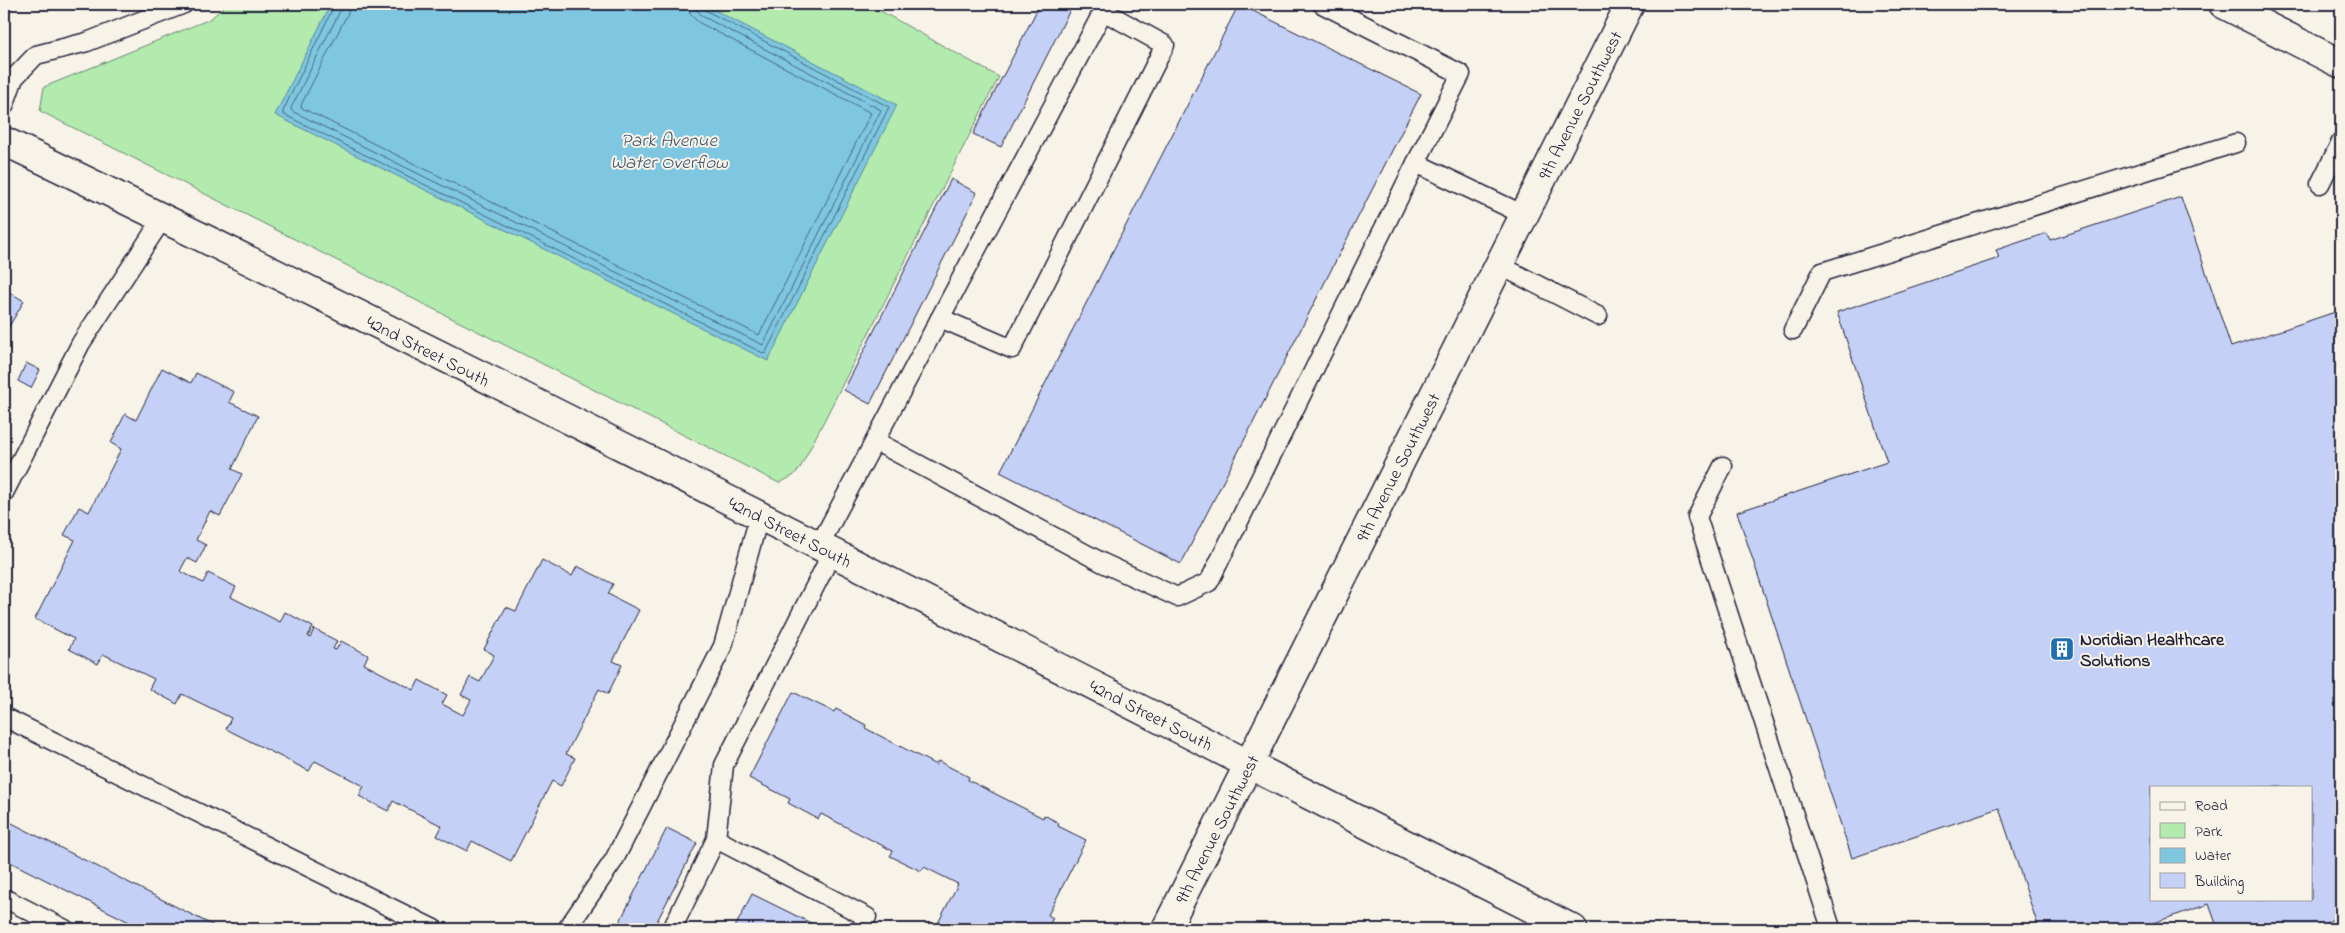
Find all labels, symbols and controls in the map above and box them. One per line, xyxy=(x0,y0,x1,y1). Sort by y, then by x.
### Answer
street label: 9th Avenue Southwest xyxy=(1533,27,1631,185)
water label: Park Avenue Water Overflow xyxy=(610,128,728,177)
street label: 42nd Street South xyxy=(361,310,493,395)
street label: 9th Avenue Southwest xyxy=(1351,389,1449,547)
street label: 42nd Street South xyxy=(723,491,855,576)
place label: Noridian Healthcare Solutions xyxy=(2080,628,2225,675)
building icon: Noridian Healthcare Solutions xyxy=(2049,636,2075,662)
street label: 42nd Street South xyxy=(1084,674,1216,759)
street label: 9th Avenue Southwest xyxy=(1170,751,1268,909)
legend xyxy=(2150,786,2312,900)
text: Road xyxy=(2195,795,2228,817)
text: Park xyxy=(2195,821,2223,843)
text: Water xyxy=(2195,845,2231,867)
text: Building xyxy=(2194,871,2244,894)

